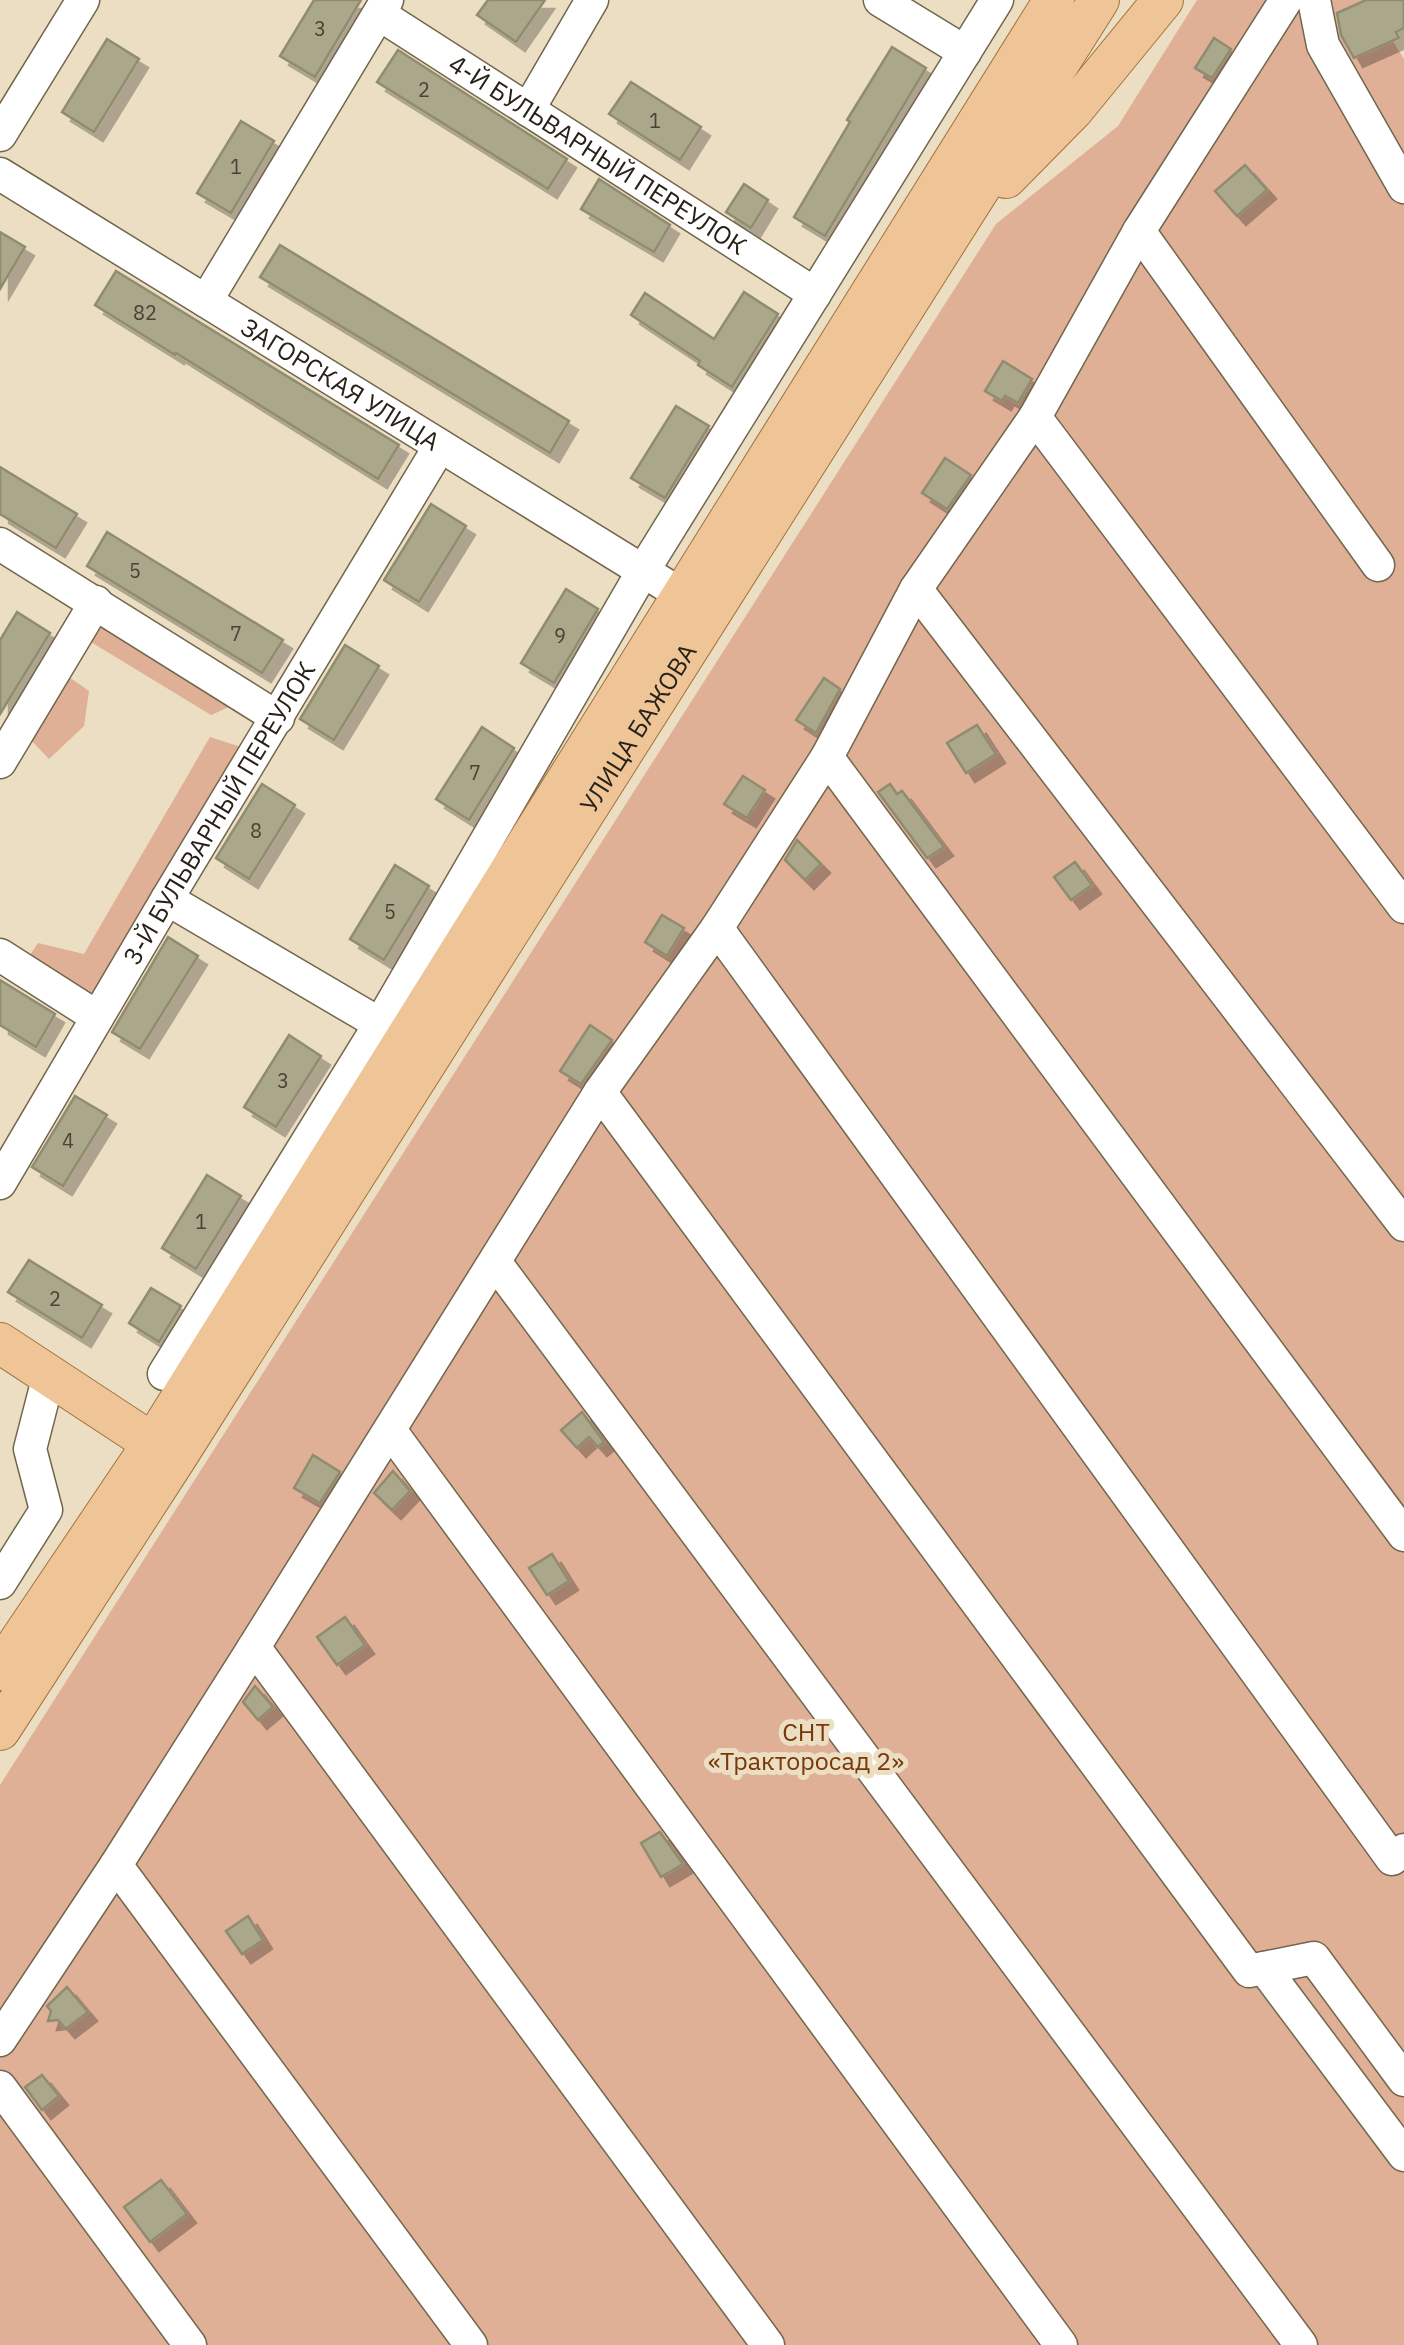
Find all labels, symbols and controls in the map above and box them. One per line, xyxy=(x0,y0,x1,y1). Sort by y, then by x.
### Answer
house number: 3 xyxy=(314,15,326,42)
street label: 4-Й БУЛЬВАРНЫЙ ПЕРЕУЛОК xyxy=(443,46,753,262)
house number: 2 xyxy=(418,76,430,103)
house number: 1 xyxy=(649,107,661,134)
house number: 1 xyxy=(230,153,242,180)
house number: 82 xyxy=(133,299,157,326)
street label: ЗАГОРСКАЯ УЛИЦА xyxy=(235,310,446,458)
house number: 5 xyxy=(129,557,141,584)
house number: 7 xyxy=(230,620,242,647)
house number: 9 xyxy=(554,622,566,649)
street label: УЛИЦА БАЖОВА xyxy=(572,637,704,818)
street label: 3-Й БУЛЬВАРНЫЙ ПЕРЕУЛОК xyxy=(115,655,322,970)
house number: 7 xyxy=(469,759,481,786)
house number: 8 xyxy=(250,817,262,844)
house number: 5 xyxy=(384,898,396,925)
house number: 3 xyxy=(277,1067,289,1094)
house number: 4 xyxy=(62,1127,74,1154)
house number: 1 xyxy=(195,1208,207,1235)
house number: 2 xyxy=(49,1285,61,1312)
park label: СНТ «Тракторосад 2» xyxy=(708,1715,904,1777)

